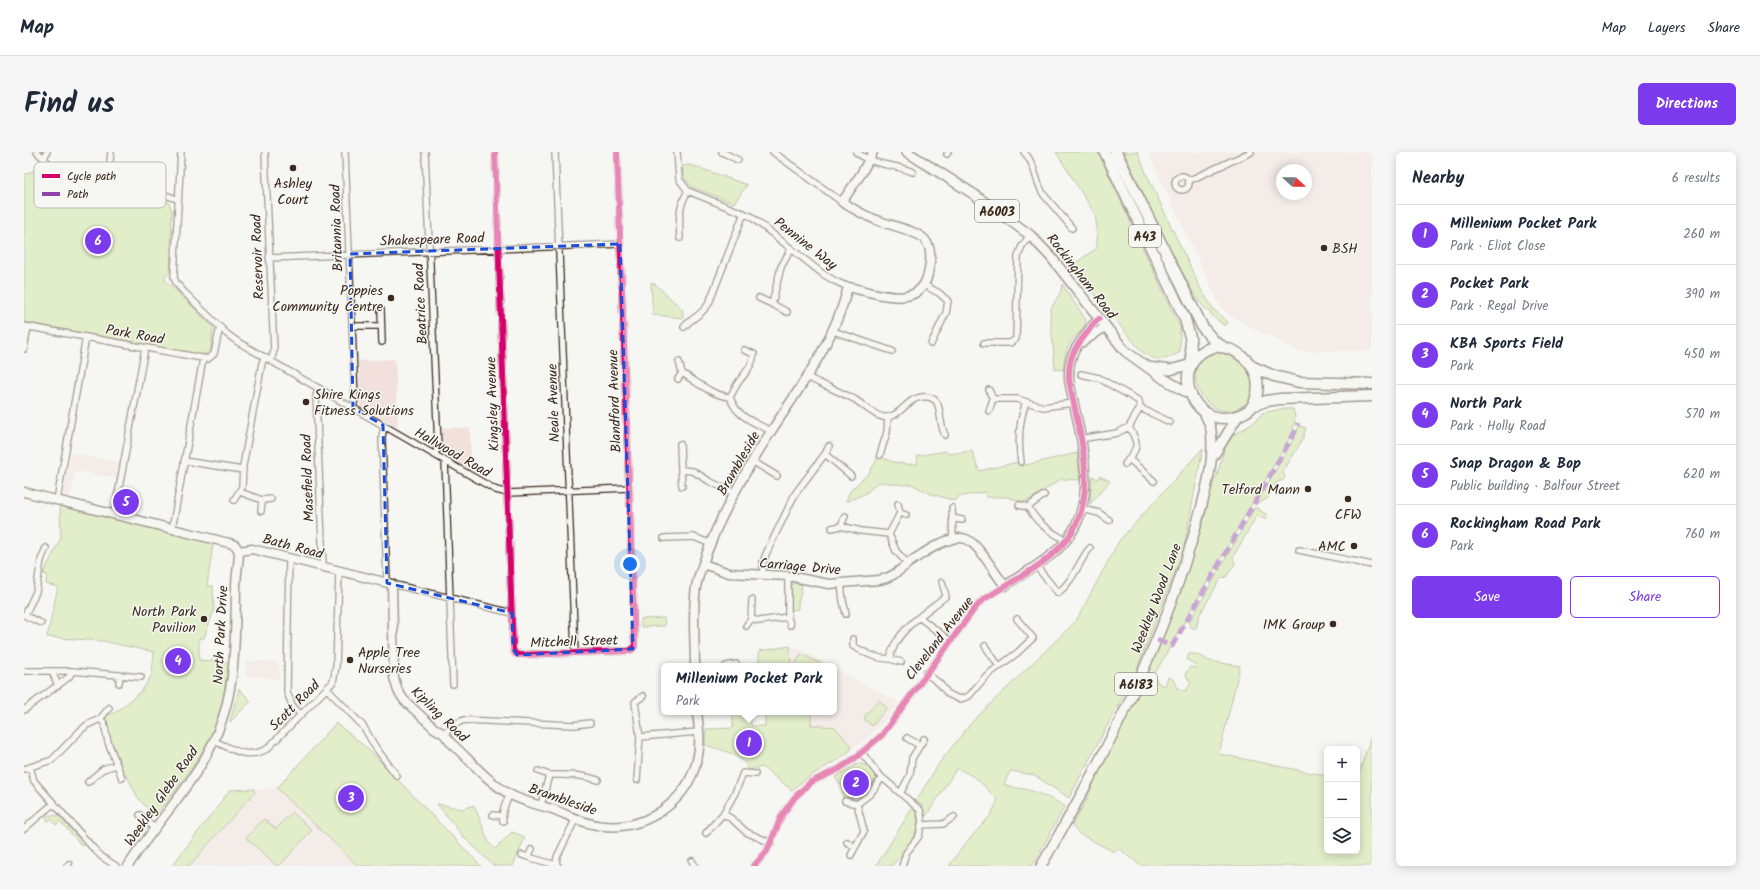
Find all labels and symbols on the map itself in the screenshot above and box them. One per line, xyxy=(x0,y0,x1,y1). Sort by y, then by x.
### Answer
legend xyxy=(34,162,166,208)
marker: Ashley Court xyxy=(288,163,298,173)
north arrow xyxy=(1276,164,1312,200)
text: Cycle path xyxy=(67,168,116,186)
place label: Ashley Court xyxy=(274,173,313,211)
street label: Britannia Road xyxy=(324,183,350,272)
text: Path xyxy=(67,186,88,204)
road number: A6003 xyxy=(975,200,1019,222)
street label: Pennine Way xyxy=(769,212,842,276)
street label: Reservoir Road xyxy=(245,213,270,300)
road number: A43 xyxy=(1129,225,1161,247)
pin: 6 xyxy=(85,226,111,256)
street label: Shakespeare Road xyxy=(379,227,486,253)
street label: Rockingham Road xyxy=(1041,229,1122,325)
place label: BSH xyxy=(1332,238,1358,260)
marker: BSH xyxy=(1319,243,1329,253)
street label: Beatrice Road xyxy=(408,262,434,345)
place label: Poppies Community Centre xyxy=(272,280,384,318)
marker: Poppies Community Centre xyxy=(386,293,396,303)
street label: Park Road xyxy=(104,319,167,351)
street label: Blandford Avenue xyxy=(602,348,628,453)
street label: Kingsley Avenue xyxy=(480,356,506,452)
street label: Neale Avenue xyxy=(542,362,566,443)
place label: Shire Kings Fitness Solutions xyxy=(314,384,414,422)
marker: Shire Kings Fitness Solutions xyxy=(301,397,311,407)
street label: Hallwood Road xyxy=(410,422,496,484)
street label: Brambleside xyxy=(712,427,766,500)
street label: Masefield Road xyxy=(295,433,321,522)
place label: Telford Mann xyxy=(1221,479,1300,501)
marker: Telford Mann xyxy=(1303,484,1313,494)
pin: 5 xyxy=(113,487,139,517)
marker: CFW xyxy=(1343,494,1353,504)
place label: CFW xyxy=(1335,504,1361,526)
street label: Bath Road xyxy=(260,528,327,566)
place label: AMC xyxy=(1318,536,1346,558)
street label: Weekley Wood Lane xyxy=(1126,540,1188,657)
marker: AMC xyxy=(1349,541,1359,551)
street label: Carriage Drive xyxy=(758,552,842,582)
your location xyxy=(620,554,640,574)
street label: North Park Drive xyxy=(207,584,235,685)
street label: Cleveland Avenue xyxy=(900,591,980,685)
place label: North Park Pavilion xyxy=(132,601,196,639)
marker: North Park Pavilion xyxy=(199,614,209,624)
place label: IMK Group xyxy=(1263,614,1325,636)
marker: IMK Group xyxy=(1328,619,1338,629)
street label: Mitchell Street xyxy=(530,629,619,655)
place label: Apple Tree Nurseries xyxy=(358,642,421,680)
pin: 4 xyxy=(165,646,191,676)
marker: Apple Tree Nurseries xyxy=(345,655,355,665)
road number: A6183 xyxy=(1115,673,1157,695)
street label: Scott Road xyxy=(264,674,326,736)
street label: Kipling Road xyxy=(405,682,474,749)
pin: 1 xyxy=(736,728,762,758)
street label: Weekley Glebe Road xyxy=(119,741,205,851)
pin: 2 xyxy=(843,768,869,798)
street label: Brambleside xyxy=(526,778,600,822)
pin: 3 xyxy=(338,783,364,813)

